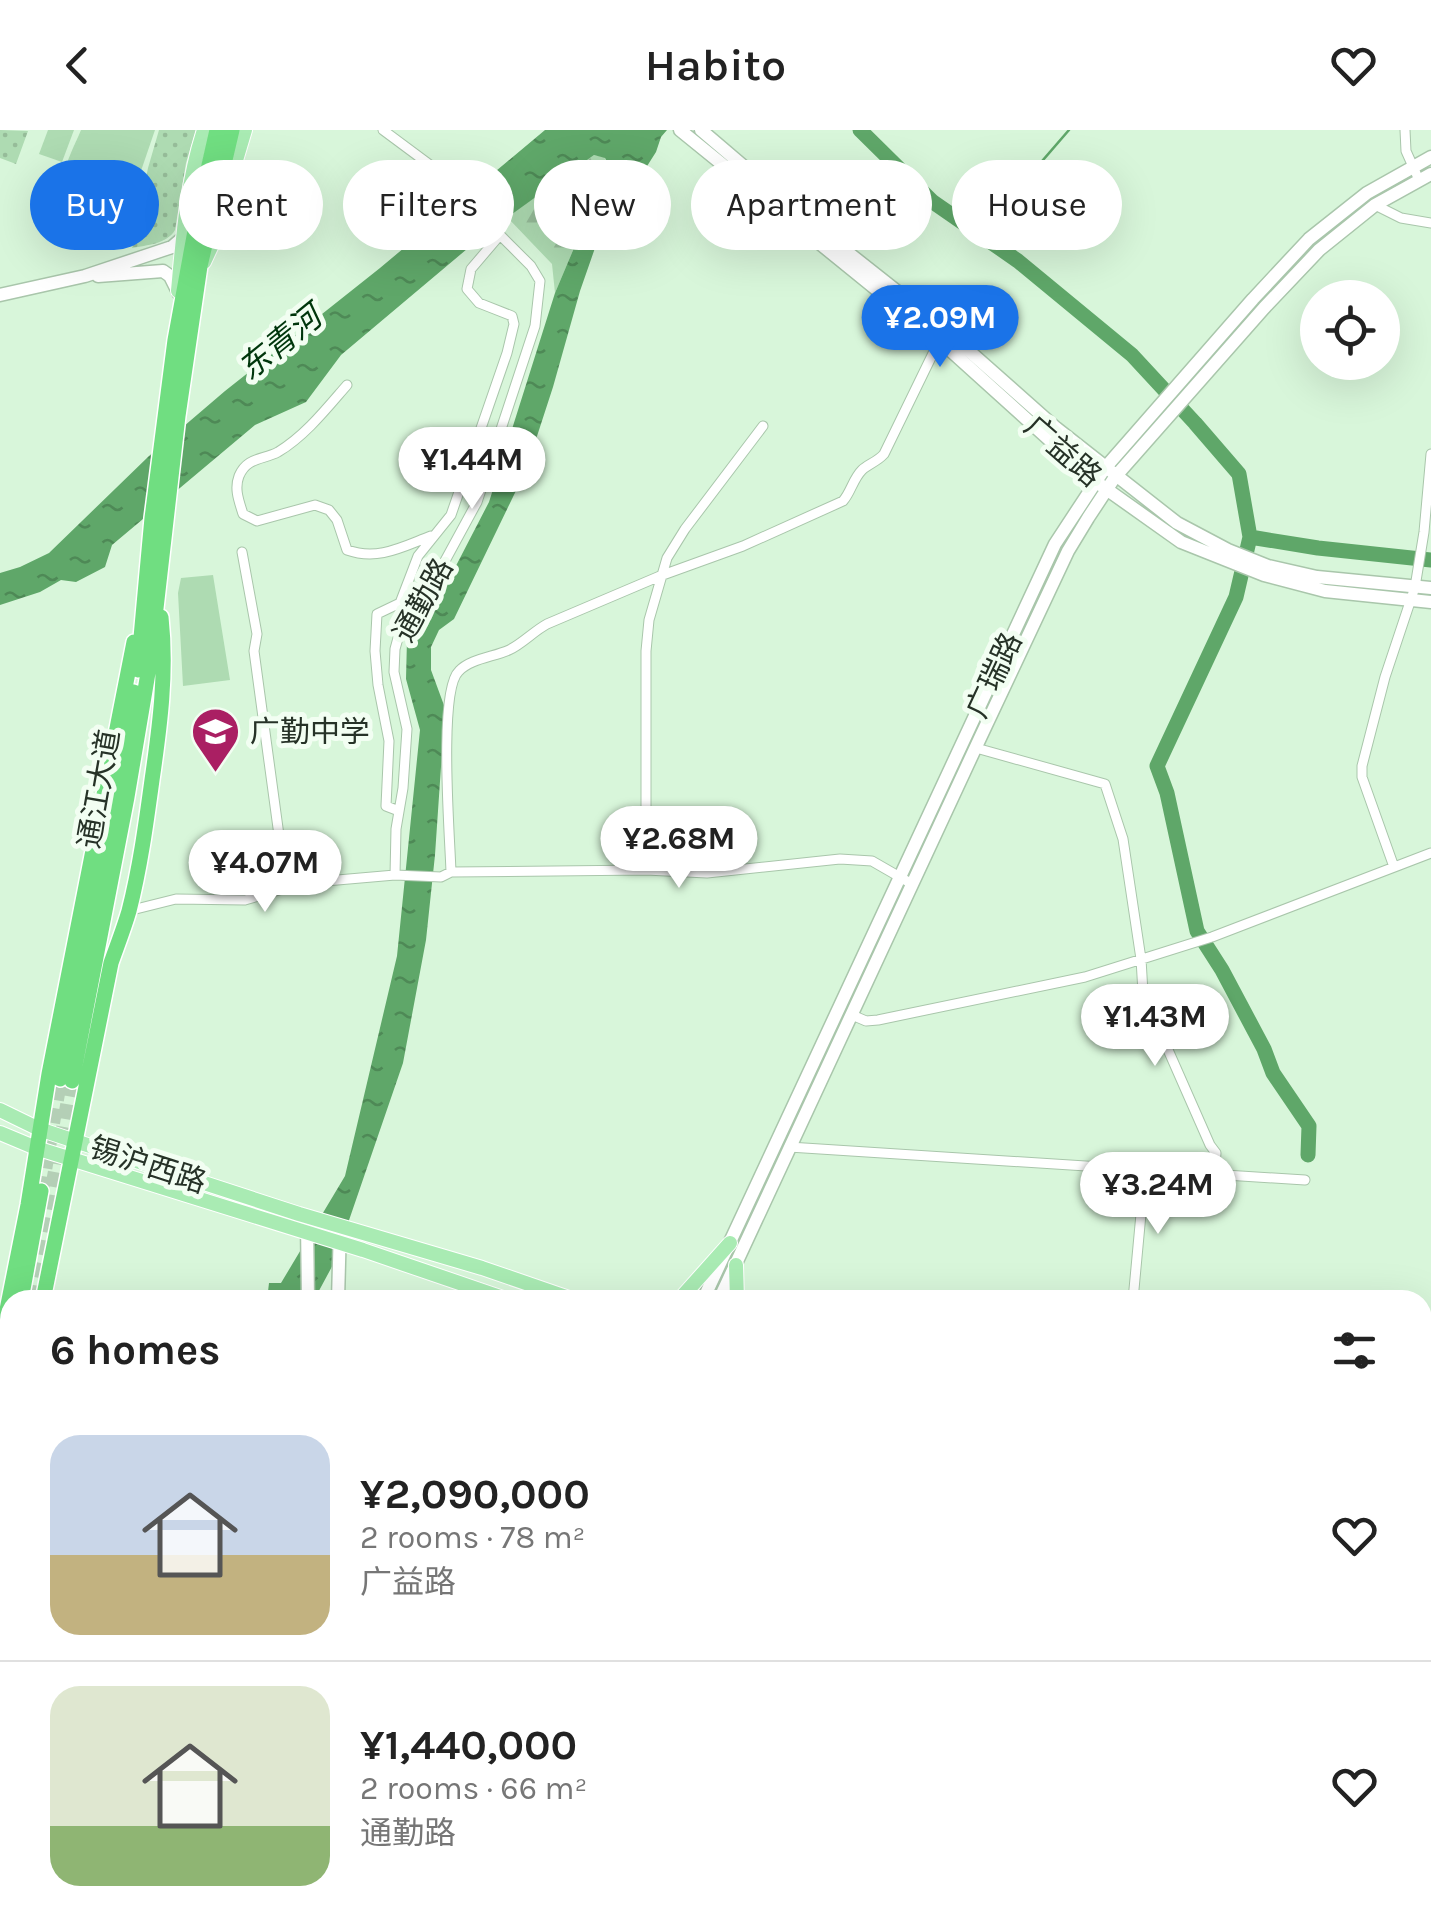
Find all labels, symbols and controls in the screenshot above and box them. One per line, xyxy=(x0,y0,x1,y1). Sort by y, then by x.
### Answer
icon: back xyxy=(50,38,105,93)
icon: heart xyxy=(1326,38,1381,93)
text: Habito xyxy=(645,39,786,91)
chip: Buy xyxy=(30,160,159,250)
chip: Rent xyxy=(179,160,323,250)
chip: Filters xyxy=(343,160,514,250)
chip: New xyxy=(534,160,671,250)
chip: Apartment xyxy=(691,160,932,250)
chip: House xyxy=(952,160,1122,250)
map controls xyxy=(1300,280,1400,380)
button: locate xyxy=(1300,280,1400,380)
pin: ¥2.09M xyxy=(859,285,1021,370)
water label: 东青河 xyxy=(231,295,334,388)
text: ¥2.09M xyxy=(884,299,996,336)
street label: 广益路 xyxy=(1017,408,1109,494)
pin: ¥1.44M xyxy=(391,427,553,512)
text: ¥1.44M xyxy=(420,441,524,478)
street label: 通勤路 xyxy=(385,552,461,648)
street label: 广瑞路 xyxy=(959,627,1029,723)
school or university icon: 广勤中学 xyxy=(189,706,241,774)
place label: 广勤中学 xyxy=(250,714,370,750)
street label: 通江大道 xyxy=(71,727,127,851)
pin: ¥2.68M xyxy=(598,806,760,891)
text: ¥2.68M xyxy=(622,820,736,857)
pin: ¥4.07M xyxy=(184,830,346,915)
text: ¥4.07M xyxy=(211,844,319,881)
pin: ¥1.43M xyxy=(1074,984,1236,1069)
text: ¥1.43M xyxy=(1103,998,1207,1035)
street label: 锡沪西路 xyxy=(85,1129,211,1201)
pin: ¥3.24M xyxy=(1077,1152,1239,1237)
text: ¥3.24M xyxy=(1102,1166,1214,1203)
icon: filters xyxy=(1327,1323,1382,1378)
text: 6 homes xyxy=(50,1325,220,1375)
text: ¥2,090,000 xyxy=(360,1469,590,1519)
icon: home xyxy=(130,1475,250,1595)
icon: heart xyxy=(1327,1508,1382,1563)
text: 2 rooms · 78 m² xyxy=(360,1519,585,1556)
text: 广益路 xyxy=(360,1564,456,1601)
text: ¥1,440,000 xyxy=(360,1720,577,1770)
icon: home xyxy=(130,1726,250,1846)
icon: heart xyxy=(1327,1759,1382,1814)
text: 2 rooms · 66 m² xyxy=(360,1770,587,1807)
text: 通勤路 xyxy=(360,1815,456,1852)

